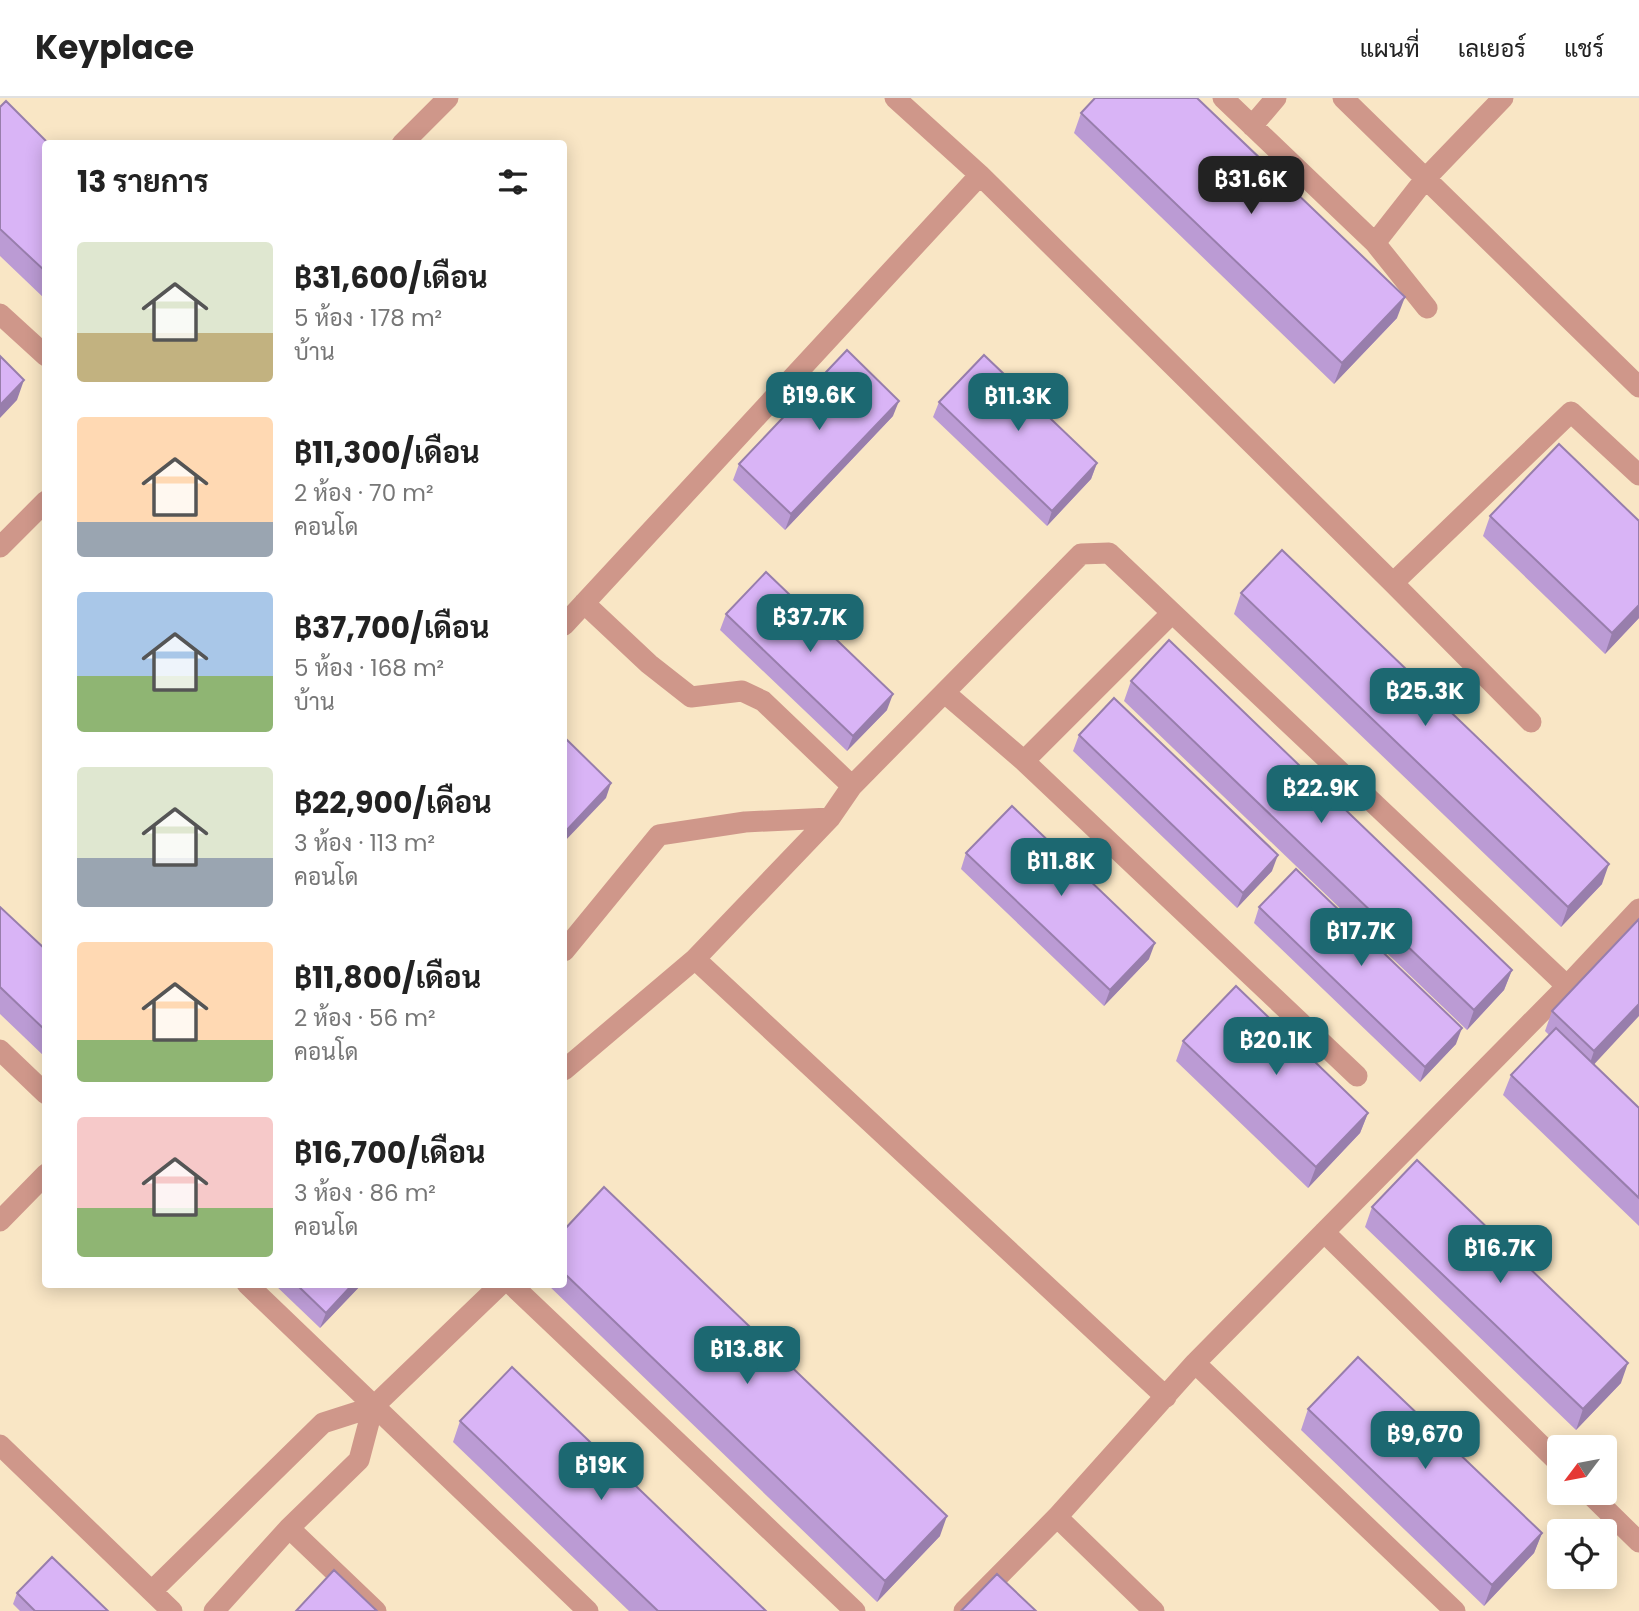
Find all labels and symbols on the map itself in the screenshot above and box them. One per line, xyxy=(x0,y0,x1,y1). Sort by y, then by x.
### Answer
pin: ฿31.6K xyxy=(1194,156,1308,216)
pin: ฿19.6K xyxy=(762,372,876,432)
pin: ฿11.3K xyxy=(961,374,1075,433)
pin: ฿37.7K xyxy=(753,594,867,654)
pin: ฿25.3K xyxy=(1368,668,1482,728)
pin: ฿22.9K xyxy=(1264,766,1378,825)
pin: ฿11.8K xyxy=(1004,838,1118,898)
pin: ฿17.7K xyxy=(1304,908,1418,968)
pin: ฿20.1K xyxy=(1219,1018,1333,1077)
pin: ฿16.7K xyxy=(1443,1226,1557,1285)
pin: ฿13.8K xyxy=(690,1326,804,1386)
pin: ฿9,670 xyxy=(1368,1412,1482,1471)
north arrow xyxy=(1547,1435,1617,1505)
pin: ฿19K xyxy=(560,1442,642,1502)

